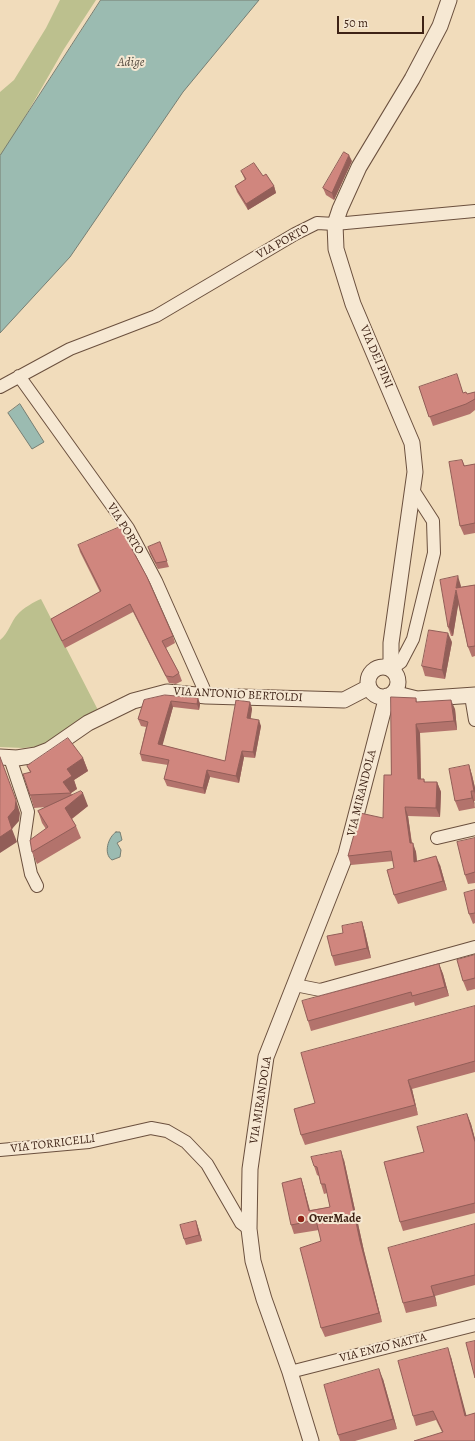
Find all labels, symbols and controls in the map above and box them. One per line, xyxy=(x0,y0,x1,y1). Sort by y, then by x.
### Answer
scale bar xyxy=(339,8,426,34)
text: 50 m xyxy=(344,15,368,31)
water label: Adige xyxy=(118,55,144,71)
street label: VIA PORTO xyxy=(254,222,312,262)
street label: VIA DEI PINI xyxy=(356,323,396,391)
street label: VIA PORTO xyxy=(104,501,146,557)
street label: VIA ANTONIO BERTOLDI xyxy=(173,684,303,706)
street label: VIA MIRANDOLA xyxy=(344,748,380,838)
street label: VIA MIRANDOLA xyxy=(247,1055,275,1145)
street label: VIA TORRICELLI xyxy=(10,1132,96,1156)
place label: OverMade xyxy=(309,1212,361,1226)
marker: OverMade xyxy=(296,1214,306,1224)
street label: VIA ENZO NATTA xyxy=(338,1330,428,1366)

